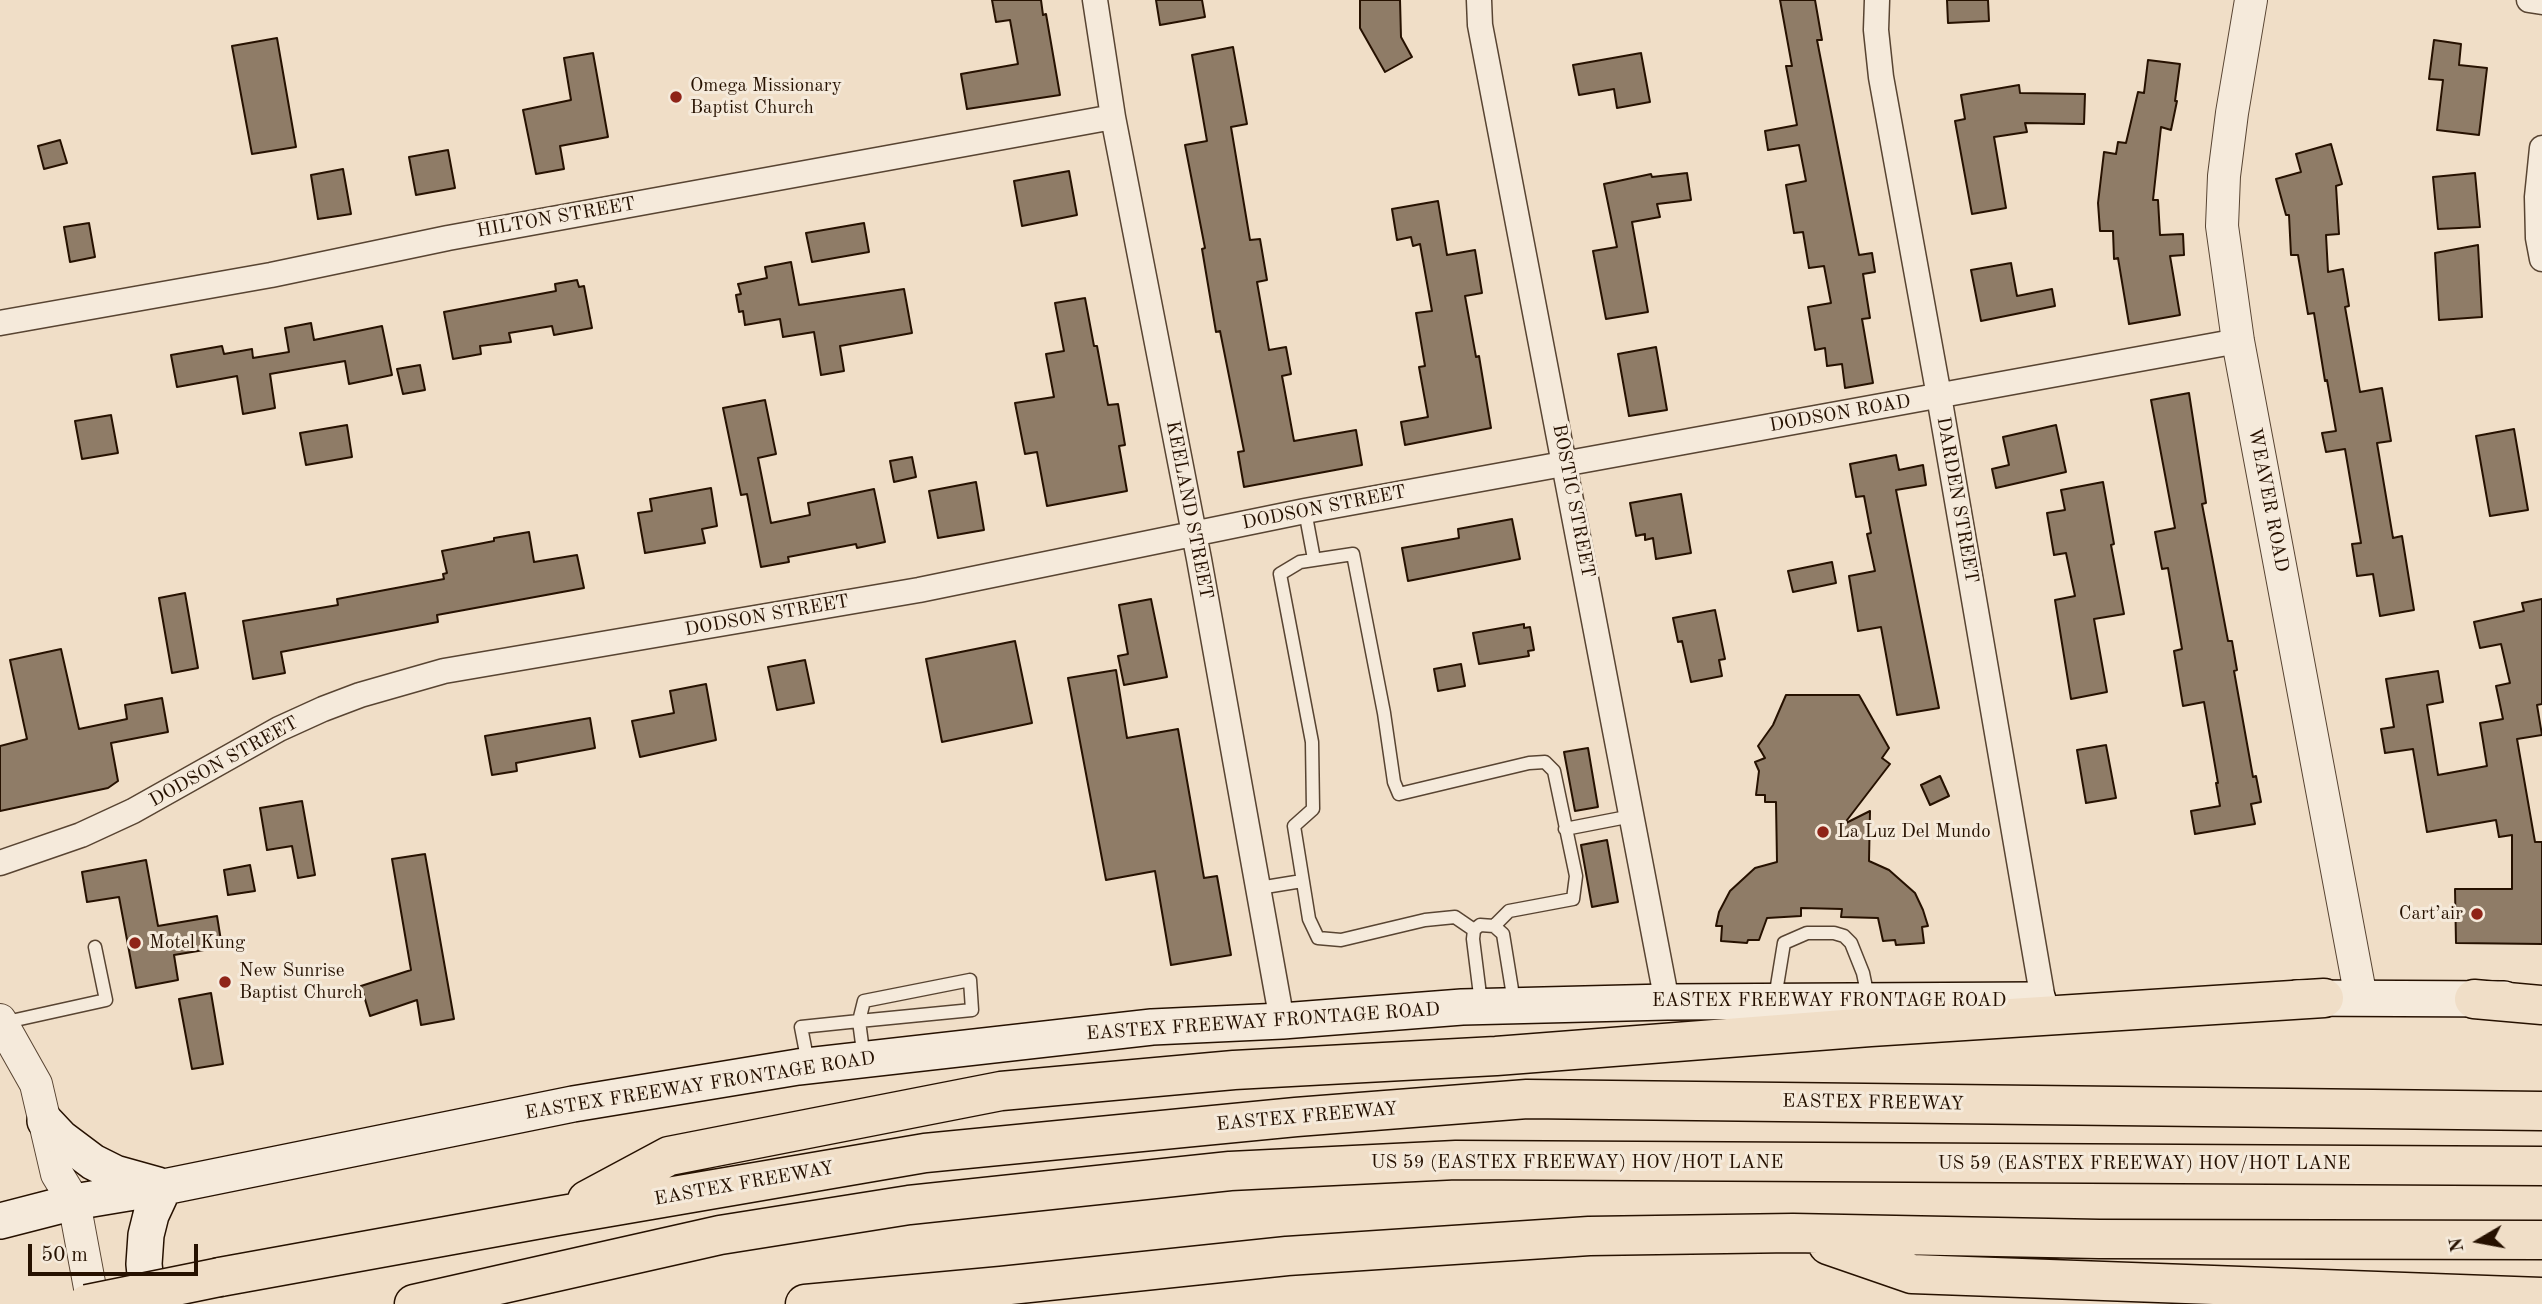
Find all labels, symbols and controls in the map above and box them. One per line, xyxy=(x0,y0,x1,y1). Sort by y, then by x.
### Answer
place label: Omega Missionary Baptist Church xyxy=(690,75,842,119)
marker: Omega Missionary Baptist Church xyxy=(668,89,684,105)
street label: HILTON STREET xyxy=(475,193,637,243)
street label: DODSON ROAD xyxy=(1768,390,1912,438)
street label: DARDEN STREET xyxy=(1931,415,1983,585)
street label: KEELAND STREET xyxy=(1161,419,1217,601)
street label: BOSTIC STREET xyxy=(1547,422,1599,580)
street label: WEAVER ROAD xyxy=(2243,426,2293,574)
street label: DODSON STREET xyxy=(1240,481,1408,535)
street label: DODSON STREET xyxy=(683,590,851,642)
street label: DODSON STREET xyxy=(146,712,302,812)
place label: La Luz Del Mundo xyxy=(1837,821,1991,843)
marker: La Luz Del Mundo xyxy=(1815,824,1831,840)
place label: Cart’air xyxy=(2399,903,2463,925)
marker: Cart’air xyxy=(2469,906,2485,922)
place label: Motel Kung xyxy=(149,932,245,954)
marker: Motel Kung xyxy=(127,935,143,951)
place label: New Sunrise Baptist Church xyxy=(239,960,363,1004)
marker: New Sunrise Baptist Church xyxy=(217,974,233,990)
street label: EASTEX FREEWAY FRONTAGE ROAD xyxy=(1652,990,2006,1012)
street label: EASTEX FREEWAY FRONTAGE ROAD xyxy=(1085,998,1441,1046)
street label: EASTEX FREEWAY FRONTAGE ROAD xyxy=(523,1047,877,1125)
street label: EASTEX FREEWAY xyxy=(1782,1090,1964,1116)
street label: EASTEX FREEWAY xyxy=(1215,1098,1399,1136)
street label: US 59 (EASTEX FREEWAY) HOV/HOT LANE xyxy=(1371,1152,1783,1174)
street label: US 59 (EASTEX FREEWAY) HOV/HOT LANE xyxy=(1938,1153,2350,1175)
street label: EASTEX FREEWAY xyxy=(652,1157,836,1211)
north arrow xyxy=(2444,1206,2514,1276)
scale bar xyxy=(32,1230,201,1274)
text: N xyxy=(2447,1236,2468,1254)
text: 50 m xyxy=(41,1245,88,1266)

